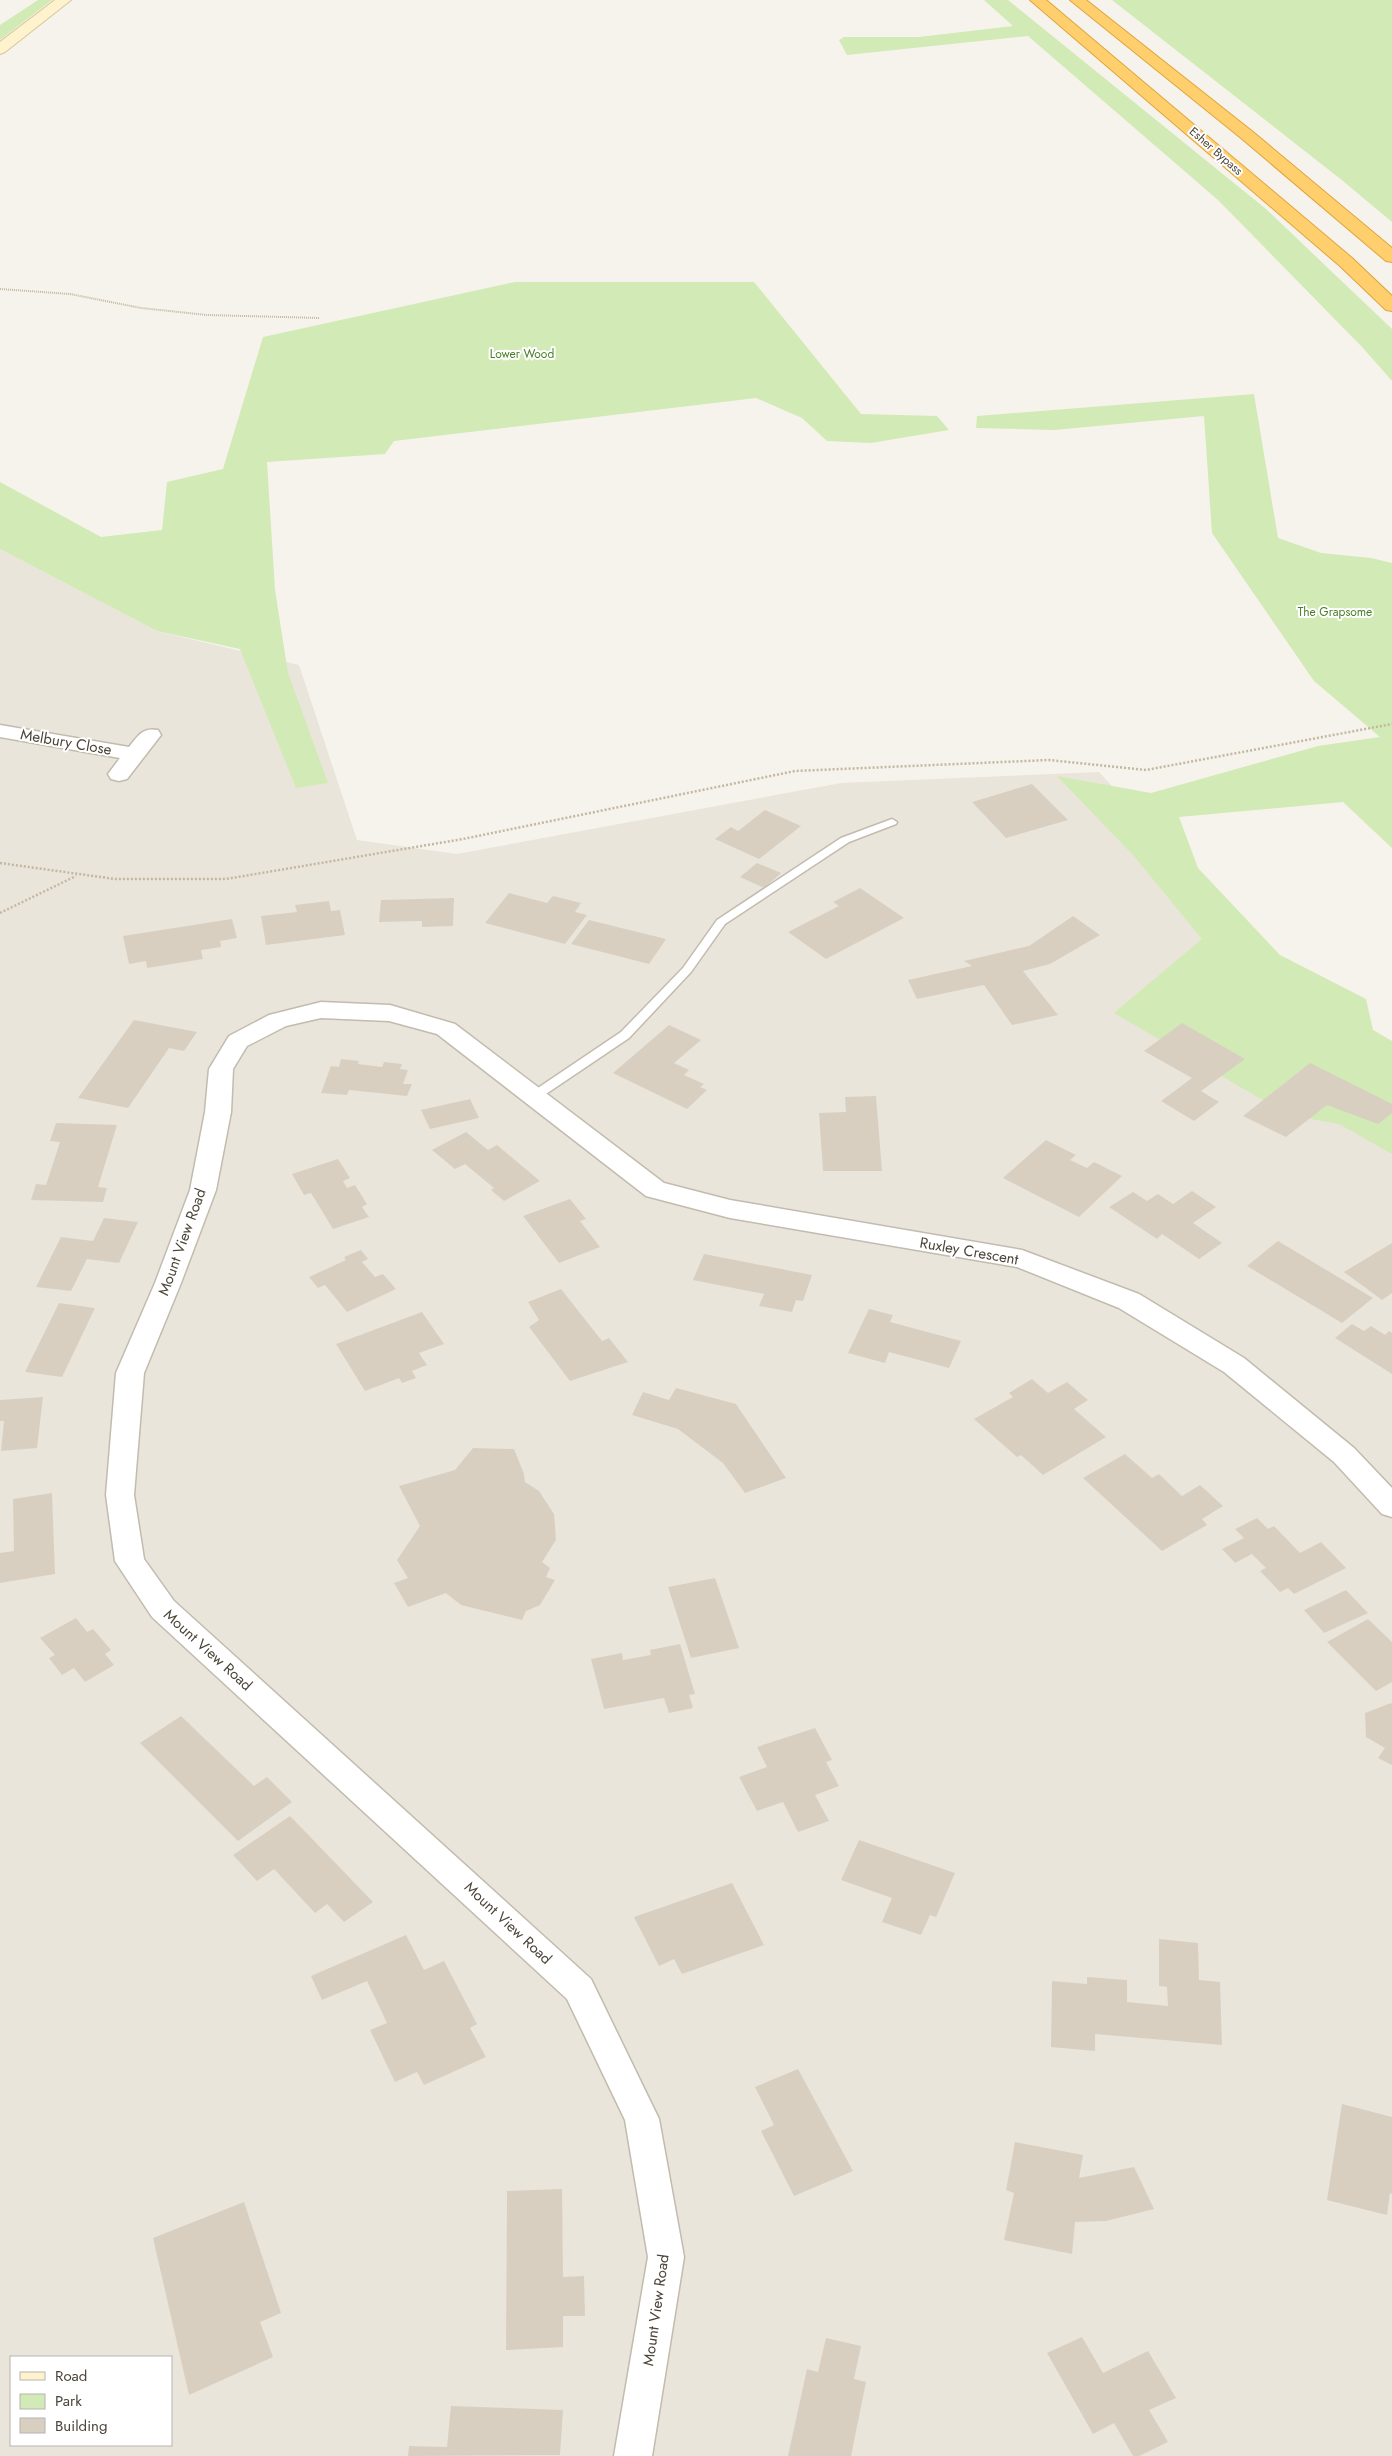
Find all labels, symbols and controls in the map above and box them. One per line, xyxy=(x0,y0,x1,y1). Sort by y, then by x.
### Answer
street label: Esher Bypass xyxy=(1185,123,1247,180)
park label: Lower Wood xyxy=(490,345,554,363)
park label: The Grapsome xyxy=(1298,603,1372,621)
street label: Melbury Close xyxy=(19,723,114,761)
street label: Mount View Road xyxy=(152,1185,212,1299)
street label: Ruxley Crescent xyxy=(918,1231,1021,1271)
street label: Mount View Road xyxy=(159,1604,257,1696)
street label: Mount View Road xyxy=(459,1877,557,1969)
street label: Mount View Road xyxy=(637,2253,675,2367)
legend xyxy=(10,2356,172,2446)
text: Road xyxy=(55,2365,87,2387)
text: Park xyxy=(55,2390,82,2412)
text: Building xyxy=(55,2415,107,2437)

